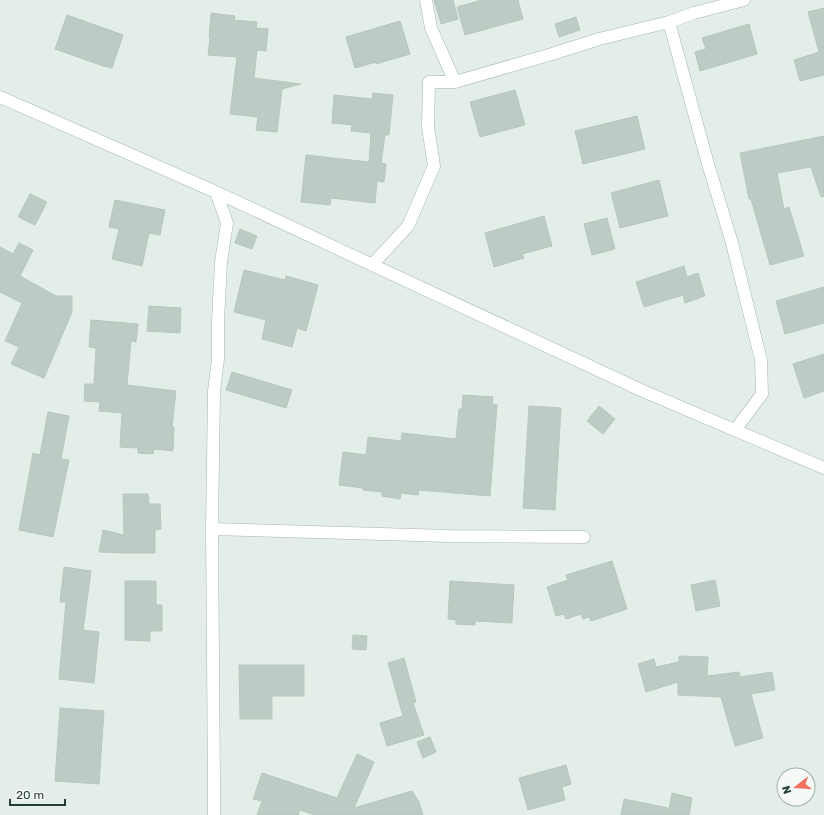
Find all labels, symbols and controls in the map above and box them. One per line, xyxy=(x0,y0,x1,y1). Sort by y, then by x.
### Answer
north arrow xyxy=(776,767,816,807)
scale bar xyxy=(10,781,65,807)
text: N xyxy=(780,784,794,795)
text: 20 m xyxy=(16,788,44,802)

